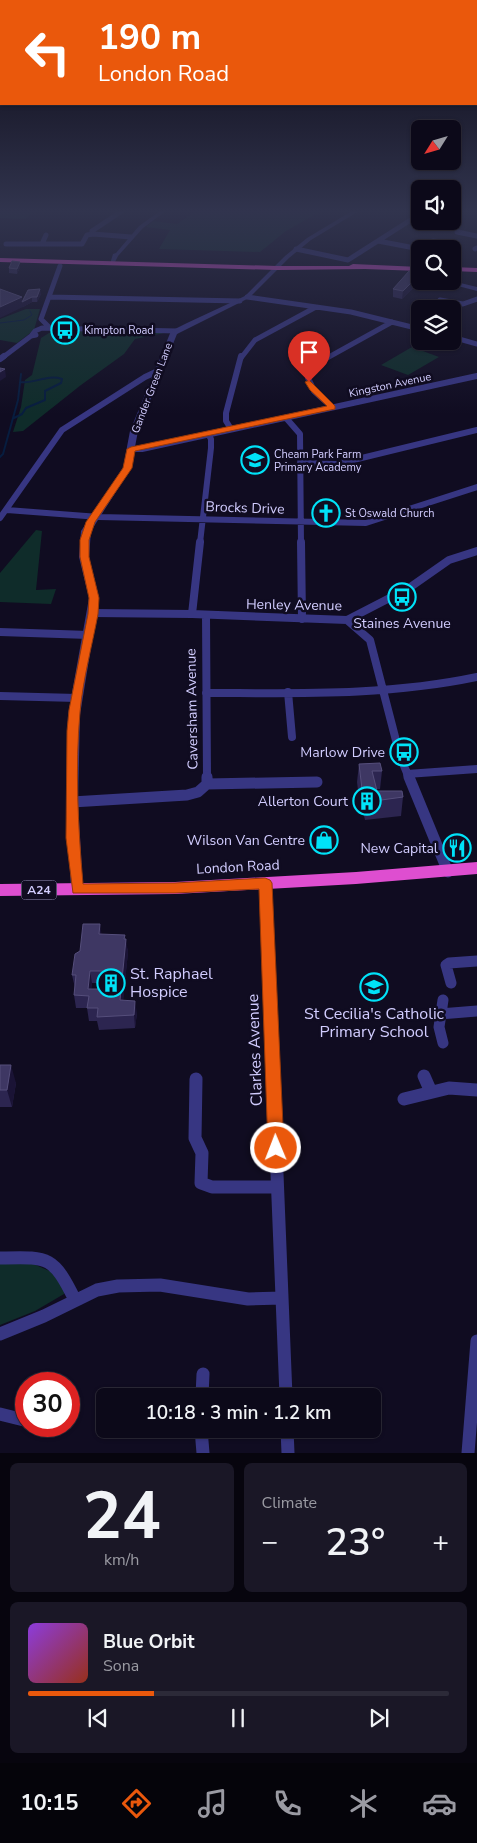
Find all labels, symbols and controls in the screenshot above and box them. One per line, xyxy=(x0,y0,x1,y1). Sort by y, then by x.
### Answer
text: 190 m xyxy=(98,14,201,61)
icon: left xyxy=(15,20,80,85)
text: London Road xyxy=(98,59,229,89)
north arrow xyxy=(411,120,461,170)
map controls xyxy=(411,120,461,350)
button: sound xyxy=(411,180,461,230)
button: search xyxy=(411,240,461,290)
button: layers xyxy=(411,300,461,350)
bus stop icon: Kimpton Road xyxy=(50,315,80,345)
place label: Kimpton Road xyxy=(84,323,154,338)
pin xyxy=(288,331,330,382)
icon: arrive xyxy=(295,338,323,366)
street label: Gander Green Lane xyxy=(128,341,176,435)
street label: Kingston Avenue xyxy=(347,369,433,401)
school or university icon: Cheam Park Farm Primary Academy xyxy=(240,445,270,475)
place label: Cheam Park Farm Primary Academy xyxy=(274,447,362,475)
street label: Brocks Drive xyxy=(205,497,285,519)
church icon: St Oswald Church xyxy=(311,498,341,528)
place label: St Oswald Church xyxy=(345,506,434,521)
bus stop icon: Staines Avenue xyxy=(387,582,417,612)
street label: Henley Avenue xyxy=(246,595,342,615)
place label: Staines Avenue xyxy=(353,614,451,633)
street label: Caversham Avenue xyxy=(181,648,203,770)
bus stop icon: Marlow Drive xyxy=(389,737,419,767)
place label: Marlow Drive xyxy=(300,743,385,762)
building icon: Allerton Court xyxy=(352,786,382,816)
place label: Allerton Court xyxy=(258,792,348,811)
shop icon: Wilson Van Centre xyxy=(309,825,339,855)
place label: Wilson Van Centre xyxy=(187,831,305,850)
restaurant icon: New Capital xyxy=(442,833,472,863)
place label: New Capital xyxy=(360,839,439,858)
street label: London Road xyxy=(196,855,280,879)
road number: A24 xyxy=(22,880,56,900)
place label: St. Raphael Hospice xyxy=(130,963,213,1003)
building icon: St. Raphael Hospice xyxy=(96,968,126,998)
school or university icon: St Cecilia's Catholic Primary School xyxy=(359,972,389,1002)
street label: Clarkes Avenue xyxy=(242,994,268,1106)
place label: St Cecilia's Catholic Primary School xyxy=(304,1003,445,1043)
position arrow xyxy=(249,1121,301,1173)
speed limit sign: 30 xyxy=(15,1372,80,1437)
text: 10:18 · 3 min · 1.2 km xyxy=(145,1400,332,1426)
text: 24 xyxy=(83,1472,161,1561)
text: Climate xyxy=(262,1492,317,1514)
text: 23° xyxy=(325,1517,385,1568)
text: − xyxy=(262,1523,278,1561)
text: + xyxy=(432,1523,449,1561)
text: km/h xyxy=(104,1549,139,1571)
text: Blue Orbit xyxy=(103,1629,194,1655)
text: Sona xyxy=(103,1655,139,1677)
icon: previous xyxy=(84,1704,112,1732)
icon: pause xyxy=(224,1704,252,1732)
icon: next xyxy=(365,1704,393,1732)
icon: directions xyxy=(119,1786,154,1821)
icon: music xyxy=(195,1786,230,1821)
icon: phone xyxy=(270,1786,305,1821)
icon: climate xyxy=(346,1786,381,1821)
icon: car xyxy=(422,1786,457,1821)
text: 10:15 xyxy=(20,1788,79,1818)

